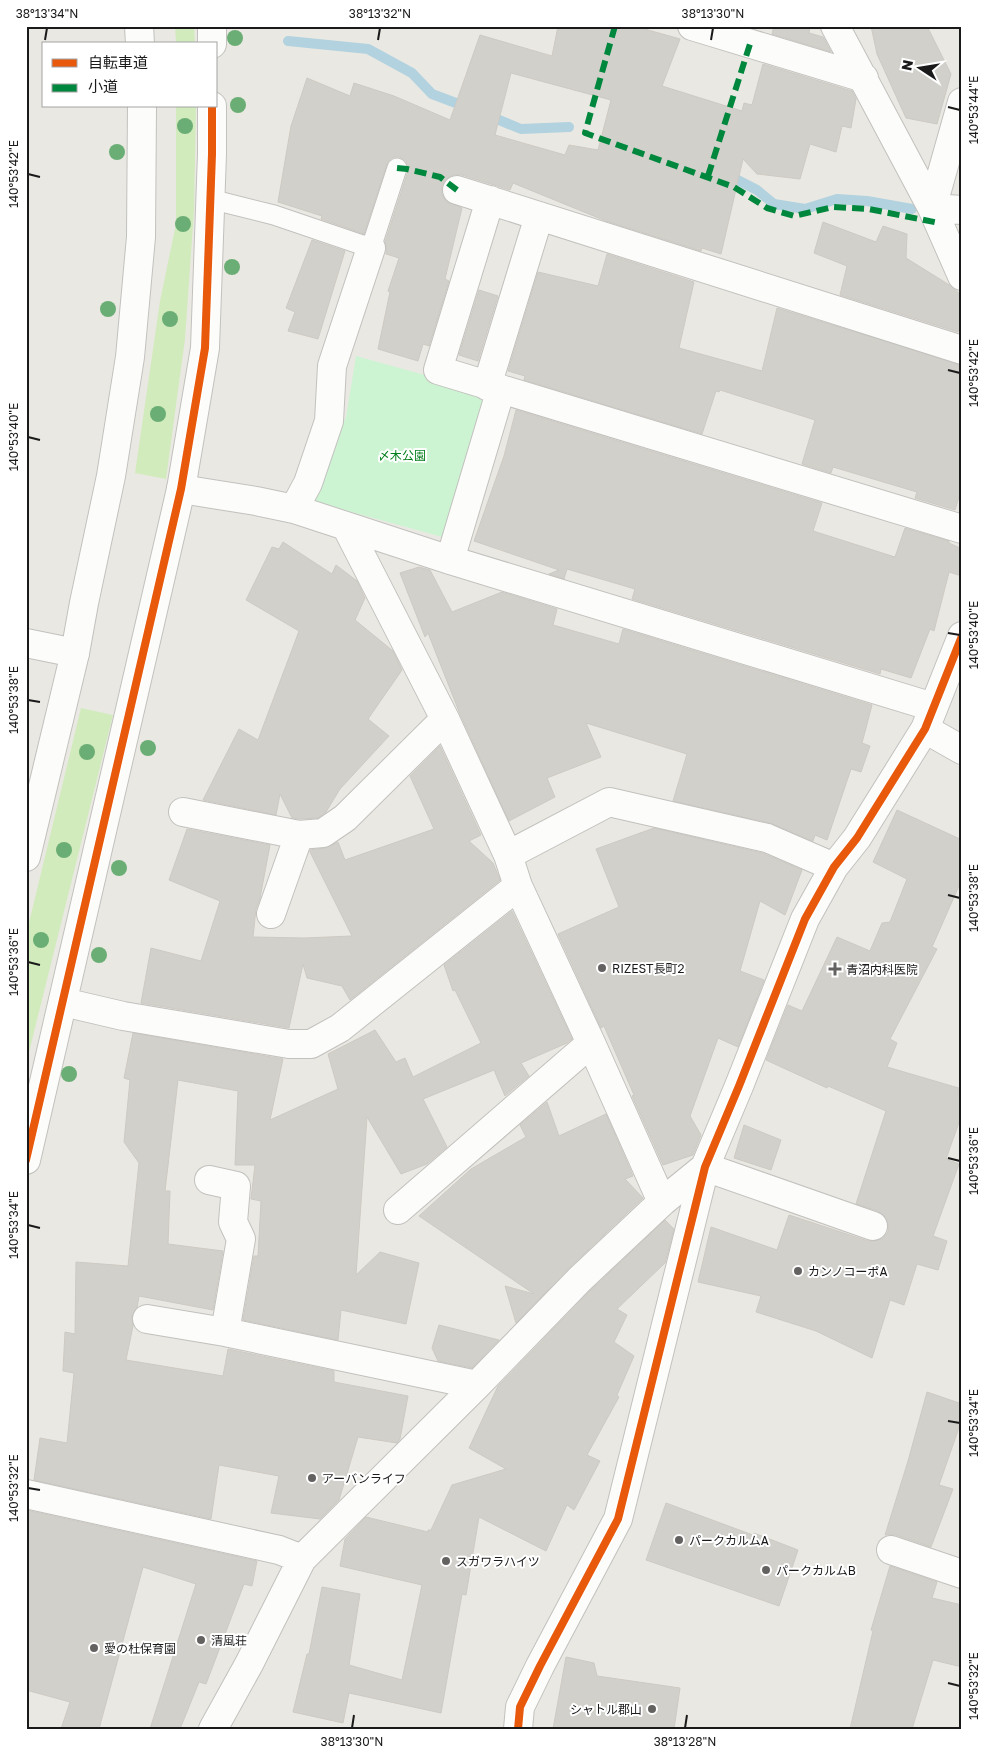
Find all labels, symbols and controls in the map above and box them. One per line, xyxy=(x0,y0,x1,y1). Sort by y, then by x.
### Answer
text: 38°13'34"N xyxy=(16,6,78,21)
text: 38°13'32"N xyxy=(349,6,411,21)
text: 38°13'30"N xyxy=(682,6,744,21)
legend xyxy=(42,42,218,108)
north arrow xyxy=(896,42,946,92)
text: 自転車道 xyxy=(88,53,148,71)
text: N xyxy=(897,58,916,72)
text: 140°53'44"E xyxy=(966,76,981,144)
text: 小道 xyxy=(88,77,118,95)
text: 140°53'42"E xyxy=(6,140,21,208)
text: 140°53'42"E xyxy=(966,339,981,407)
text: 140°53'40"E xyxy=(6,403,21,471)
park label: 〆木公園 xyxy=(378,448,426,463)
text: 140°53'40"E xyxy=(966,601,981,669)
text: 140°53'38"E xyxy=(6,666,21,734)
text: 140°53'38"E xyxy=(966,864,981,932)
text: 140°53'36"E xyxy=(6,928,21,996)
place label: RIZEST長町2 xyxy=(612,961,684,976)
marker: RIZEST長町2 xyxy=(596,962,608,974)
marker: 青沼内科医院 xyxy=(828,962,842,976)
place label: 青沼内科医院 xyxy=(846,962,918,977)
text: 140°53'36"E xyxy=(966,1127,981,1195)
text: 140°53'34"E xyxy=(6,1191,21,1259)
place label: カンノコーポA xyxy=(808,1264,887,1279)
marker: カンノコーポA xyxy=(792,1265,804,1277)
text: 140°53'34"E xyxy=(966,1389,981,1457)
text: 140°53'32"E xyxy=(6,1454,21,1522)
place label: アーバンライフ xyxy=(322,1471,406,1486)
marker: アーバンライフ xyxy=(306,1472,318,1484)
place label: パークカルムA xyxy=(689,1533,769,1548)
marker: パークカルムA xyxy=(673,1534,685,1546)
place label: スガワラハイツ xyxy=(456,1554,540,1569)
marker: スガワラハイツ xyxy=(440,1555,452,1567)
place label: パークカルムB xyxy=(776,1563,856,1578)
marker: パークカルムB xyxy=(760,1564,772,1576)
place label: 清風荘 xyxy=(211,1633,247,1648)
marker: 清風荘 xyxy=(195,1634,207,1646)
place label: 愛の杜保育園 xyxy=(104,1641,176,1656)
marker: 愛の杜保育園 xyxy=(88,1642,100,1654)
text: 140°53'32"E xyxy=(966,1652,981,1720)
place label: シャトル郡山 xyxy=(570,1702,642,1717)
marker: シャトル郡山 xyxy=(646,1703,658,1715)
text: 38°13'30"N xyxy=(321,1734,383,1749)
text: 38°13'28"N xyxy=(654,1734,716,1749)

